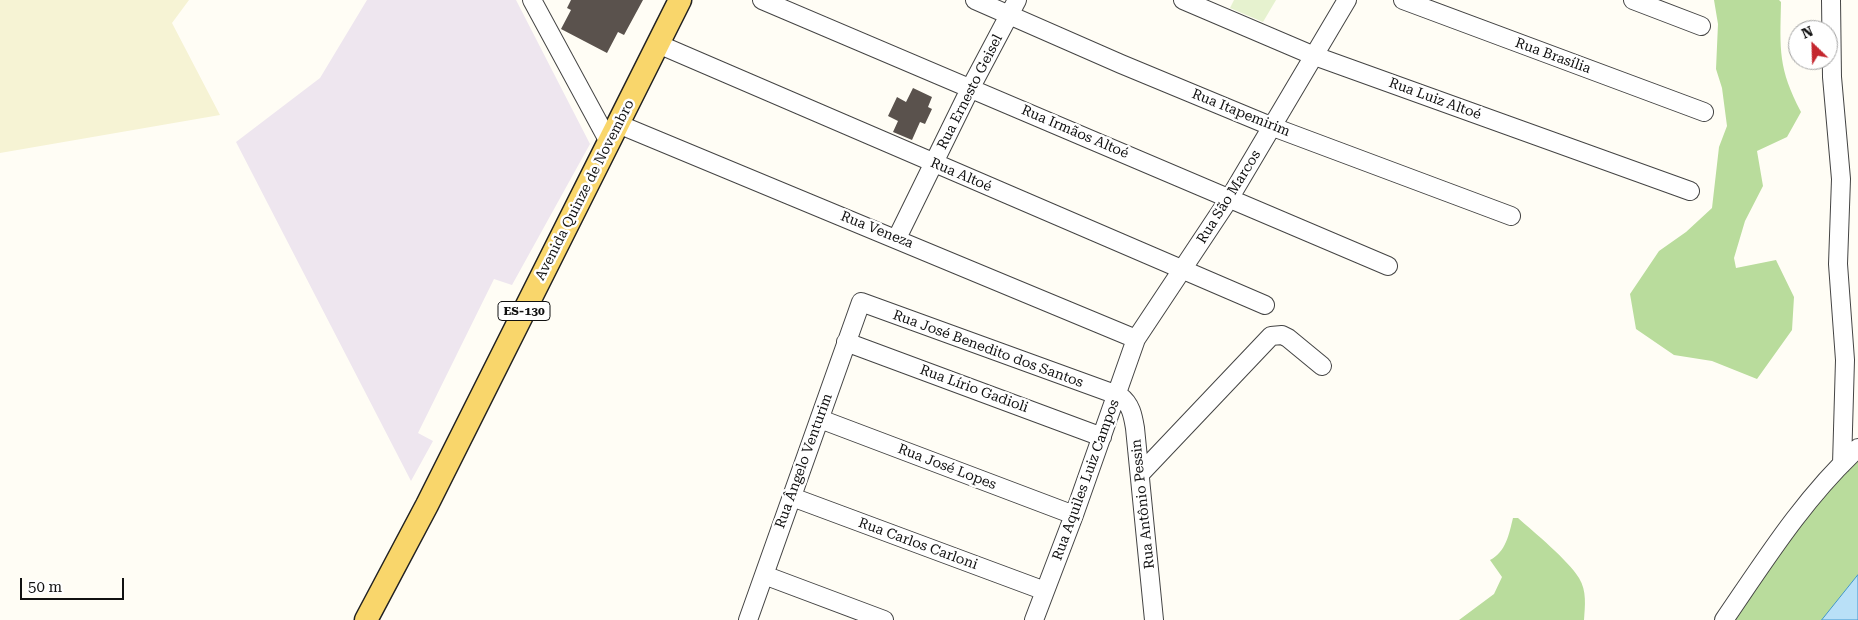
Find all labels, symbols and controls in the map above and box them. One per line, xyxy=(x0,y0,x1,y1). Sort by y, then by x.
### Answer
north arrow xyxy=(1788,20,1838,70)
text: N xyxy=(1799,23,1815,42)
street label: Rua Ernesto Geisel xyxy=(934,32,1006,152)
street label: Rua Brasília xyxy=(1513,35,1593,77)
street label: Rua Luiz Altoé xyxy=(1387,75,1483,123)
street label: Rua Itapemirim xyxy=(1189,86,1293,140)
street label: Avenida Quinze de Novembro xyxy=(532,97,638,283)
street label: Rua Irmãos Altoé xyxy=(1019,102,1131,162)
street label: Rua São Marcos xyxy=(1193,147,1265,247)
street label: Rua Altoé xyxy=(928,155,994,195)
street label: Rua Veneza xyxy=(838,208,916,252)
road number: ES-130 xyxy=(498,302,550,321)
street label: Rua José Benedito dos Santos xyxy=(890,307,1086,391)
street label: Rua Lírio Gadioli xyxy=(917,362,1031,416)
street label: Rua Ângelo Venturim xyxy=(772,391,836,531)
street label: Rua Aquiles Luiz Campos xyxy=(1049,397,1123,563)
street label: Rua Antônio Pessin xyxy=(1128,438,1158,570)
street label: Rua José Lopes xyxy=(895,440,999,494)
street label: Rua Carlos Carloni xyxy=(856,515,980,573)
scale bar xyxy=(22,568,126,600)
text: 50 m xyxy=(28,578,62,596)

